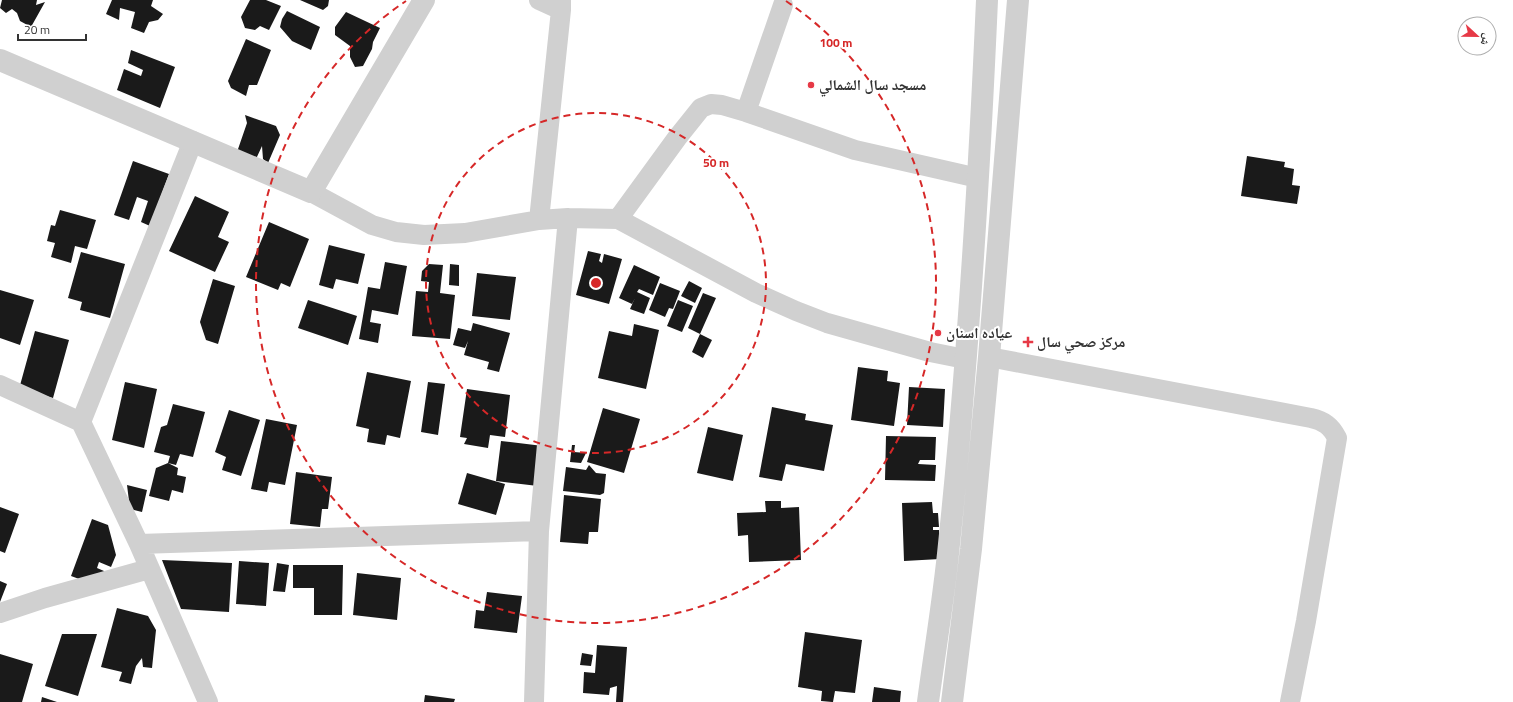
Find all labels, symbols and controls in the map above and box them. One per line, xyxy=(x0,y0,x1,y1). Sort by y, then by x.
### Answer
scale bar xyxy=(18,16,86,42)
north arrow xyxy=(1457,16,1497,56)
text: 20 m xyxy=(24,20,50,39)
text: ش xyxy=(1477,31,1496,48)
text: 100 m xyxy=(820,33,852,52)
place label: مسجد سال الشمالي xyxy=(819,73,926,97)
marker: مسجد سال الشمالي xyxy=(806,80,816,90)
text: 50 m xyxy=(703,153,729,172)
centre of rings xyxy=(589,276,603,290)
place label: عياده اسنان xyxy=(946,321,1012,344)
marker: عياده اسنان xyxy=(933,328,943,338)
place label: مركز صحي سال xyxy=(1037,330,1125,354)
marker: مركز صحي سال xyxy=(1022,336,1034,348)

